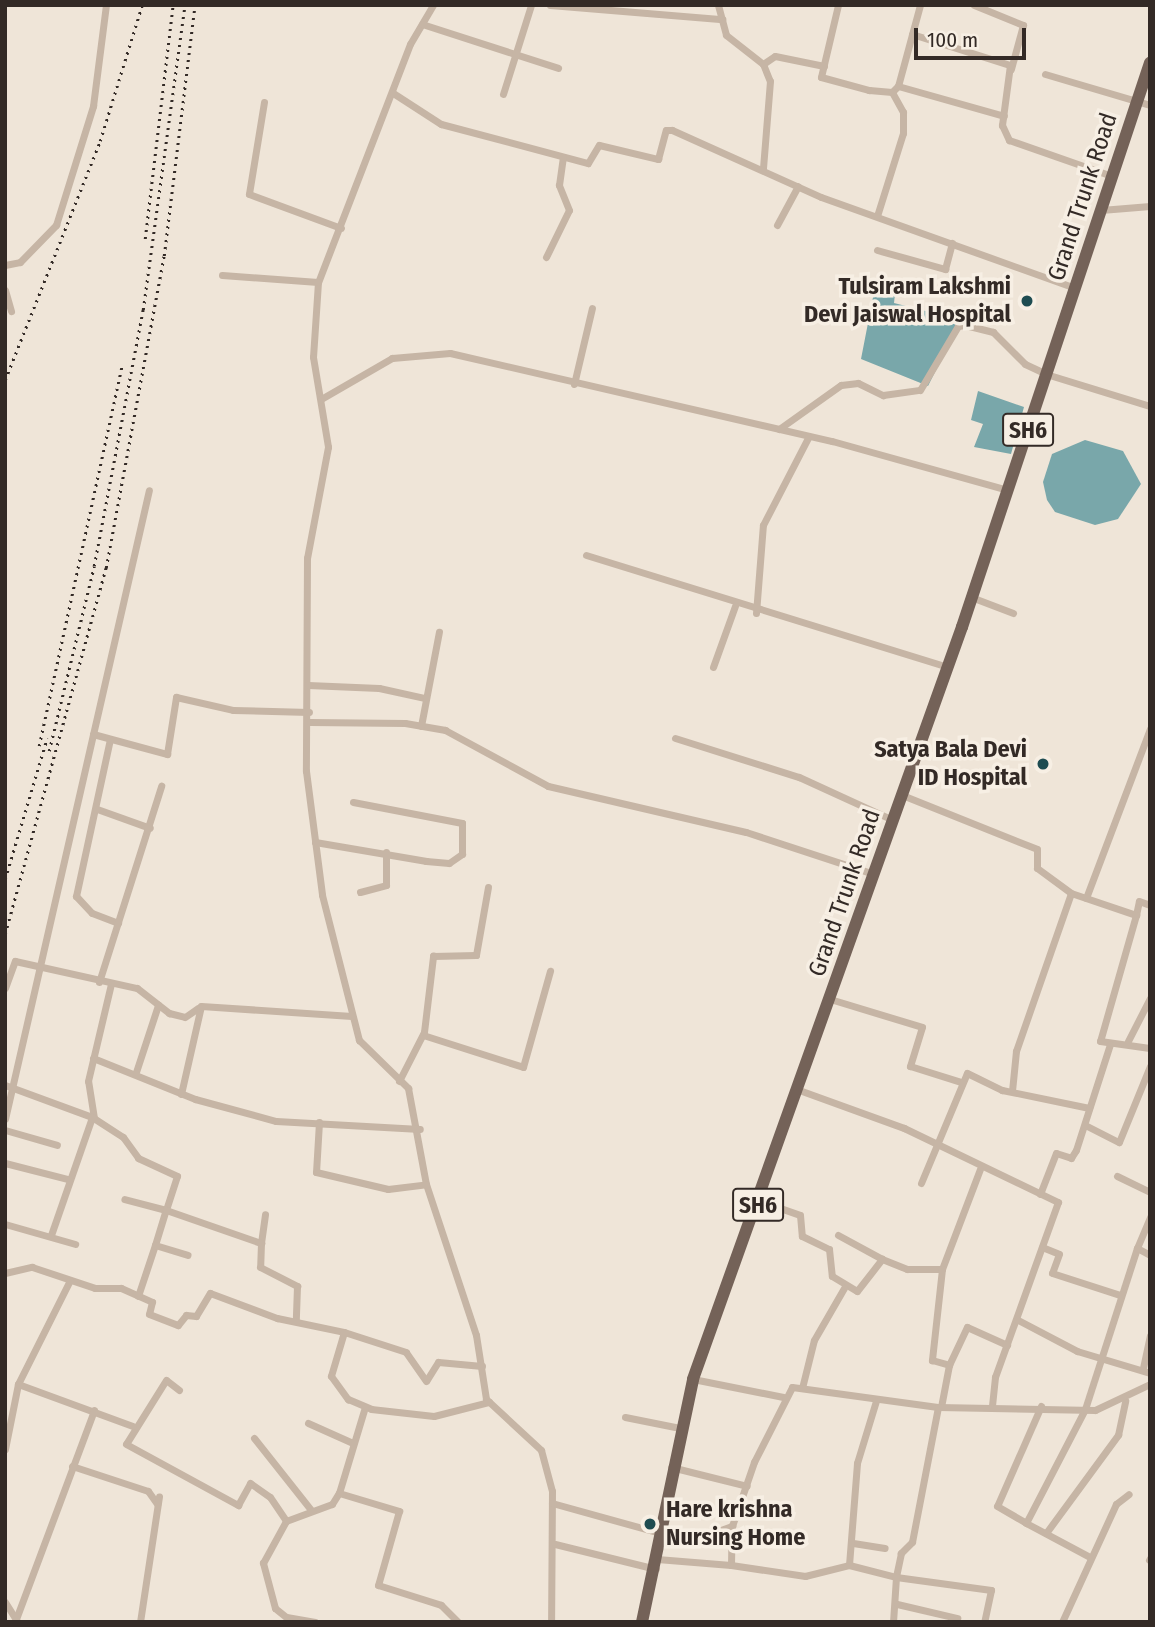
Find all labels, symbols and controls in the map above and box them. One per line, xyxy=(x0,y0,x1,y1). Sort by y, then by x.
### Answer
scale bar xyxy=(917,14,1029,58)
text: 100 m xyxy=(927,27,978,53)
street label: Grand Trunk Road xyxy=(1042,109,1124,285)
place label: Tulsiram Lakshmi Devi Jaiswal Hospital xyxy=(804,273,1011,329)
marker: Tulsiram Lakshmi Devi Jaiswal Hospital xyxy=(1017,291,1037,311)
road number: SH6 xyxy=(1002,410,1054,450)
place label: Satya Bala Devi ID Hospital xyxy=(874,736,1027,792)
marker: Satya Bala Devi ID Hospital xyxy=(1033,754,1053,774)
street label: Grand Trunk Road xyxy=(803,806,887,980)
road number: SH6 xyxy=(732,1186,784,1224)
place label: Hare krishna Nursing Home xyxy=(666,1496,805,1552)
marker: Hare krishna Nursing Home xyxy=(640,1514,660,1534)

